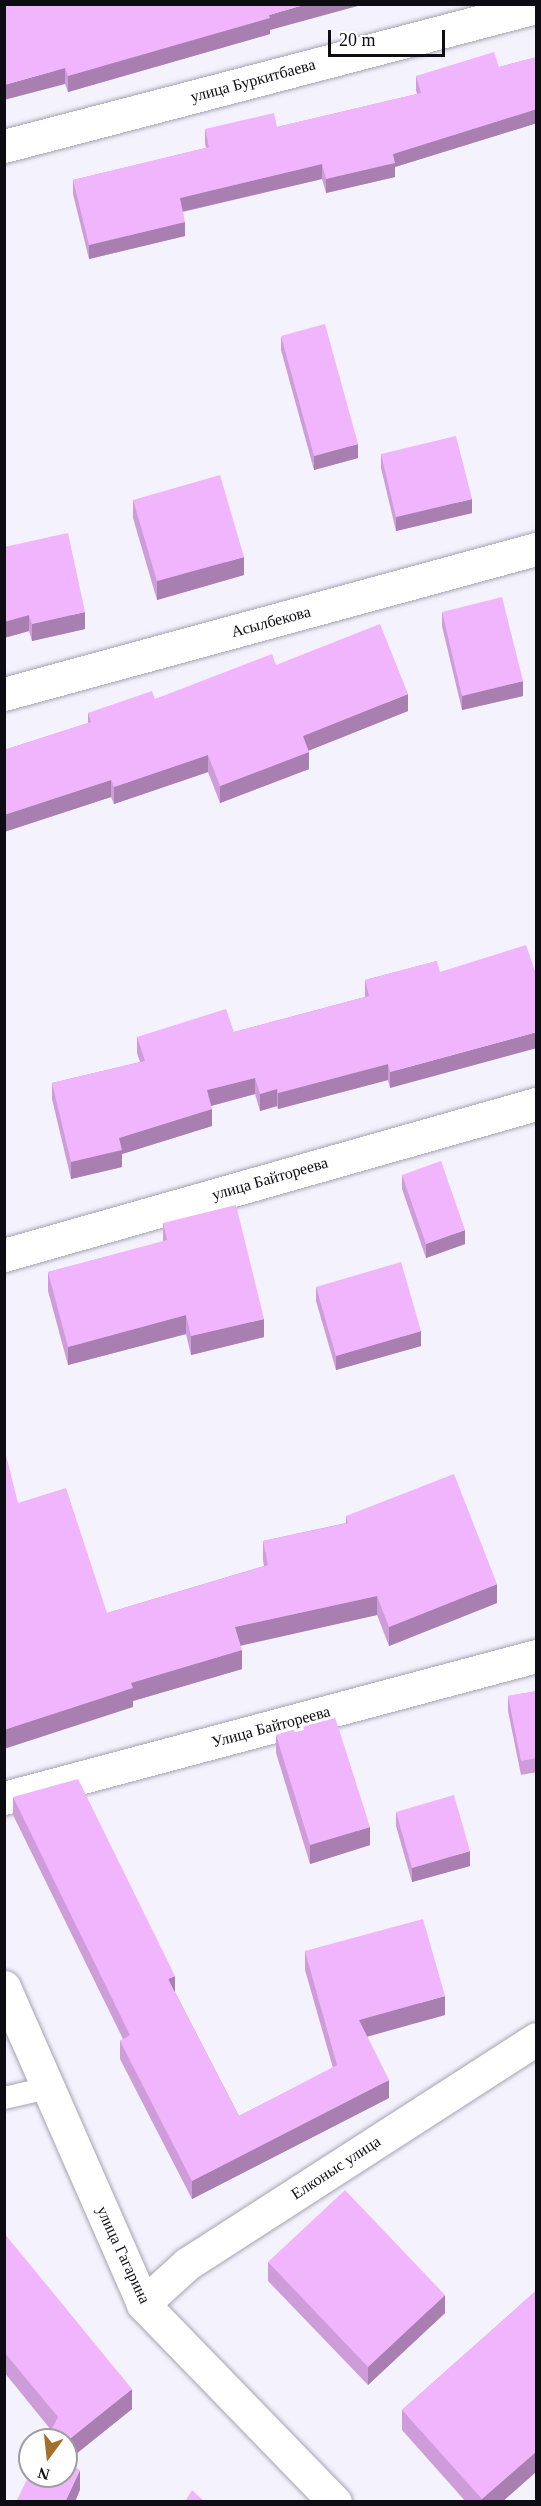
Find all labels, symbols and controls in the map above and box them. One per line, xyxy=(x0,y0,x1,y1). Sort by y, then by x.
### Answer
scale bar xyxy=(331,18,448,56)
text: 20 m xyxy=(339,30,376,50)
street label: улица Буркитбаева xyxy=(188,55,318,107)
street label: Асылбекова xyxy=(229,602,313,642)
street label: улица Байтореева xyxy=(210,1153,330,1205)
street label: Улица Байтореева xyxy=(210,1702,332,1752)
street label: Елконыс улица xyxy=(288,2132,384,2204)
street label: улица Гагарина xyxy=(92,2203,154,2307)
north arrow xyxy=(18,2428,78,2488)
text: N xyxy=(36,2464,52,2484)

